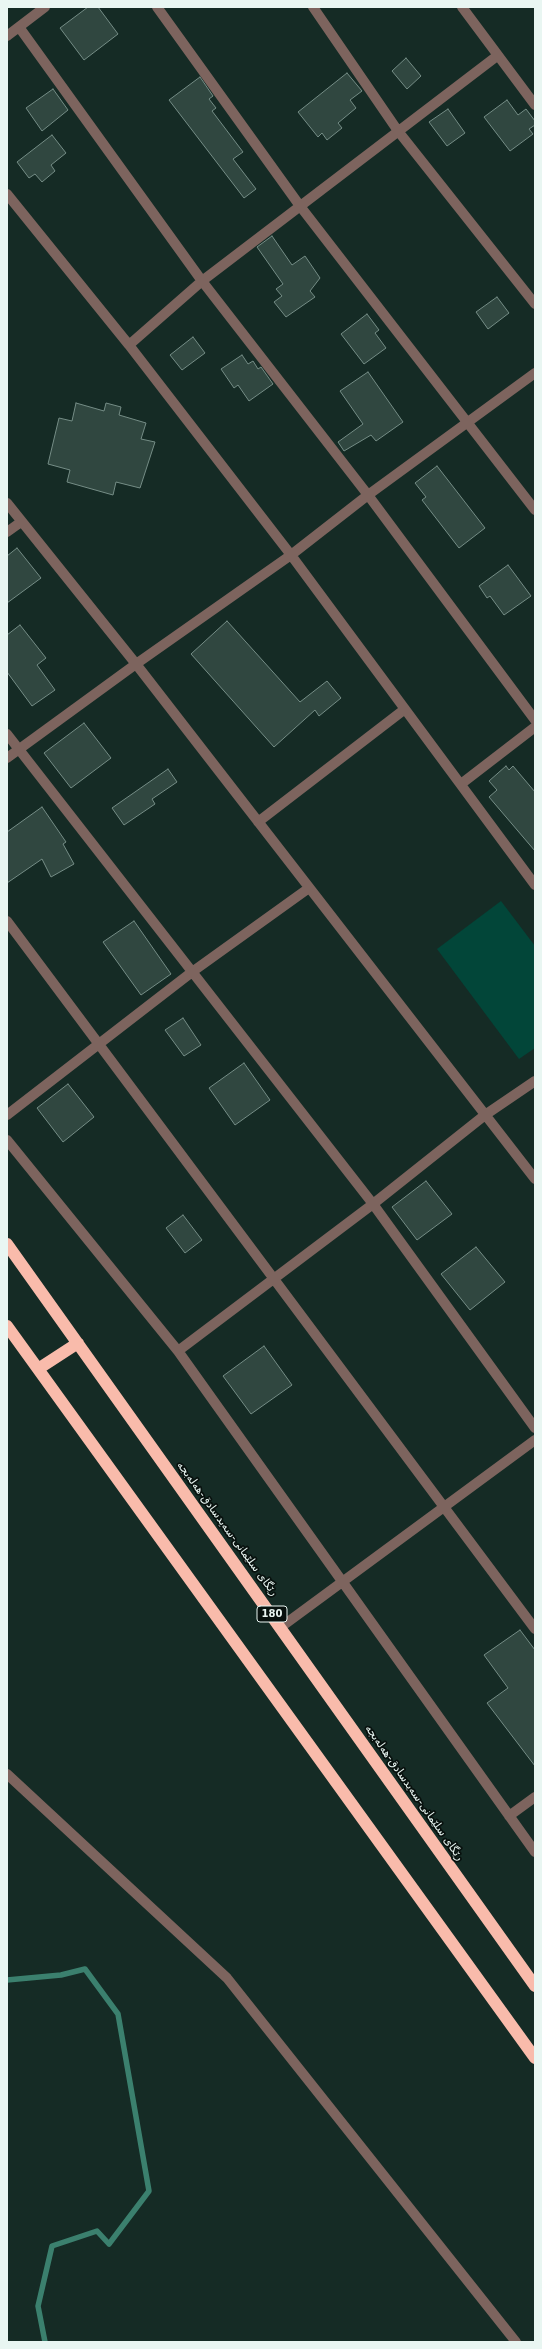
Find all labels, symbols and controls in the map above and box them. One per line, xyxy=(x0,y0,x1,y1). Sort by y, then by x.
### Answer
street label: رێگای سلێمانی-سەیدسادق-هەلەبجە xyxy=(174,1459,280,1599)
road number: 180 xyxy=(257,1606,287,1622)
street label: رێگای سلێمانی-سەیدسادق-هەلەبجە xyxy=(362,1722,466,1864)

